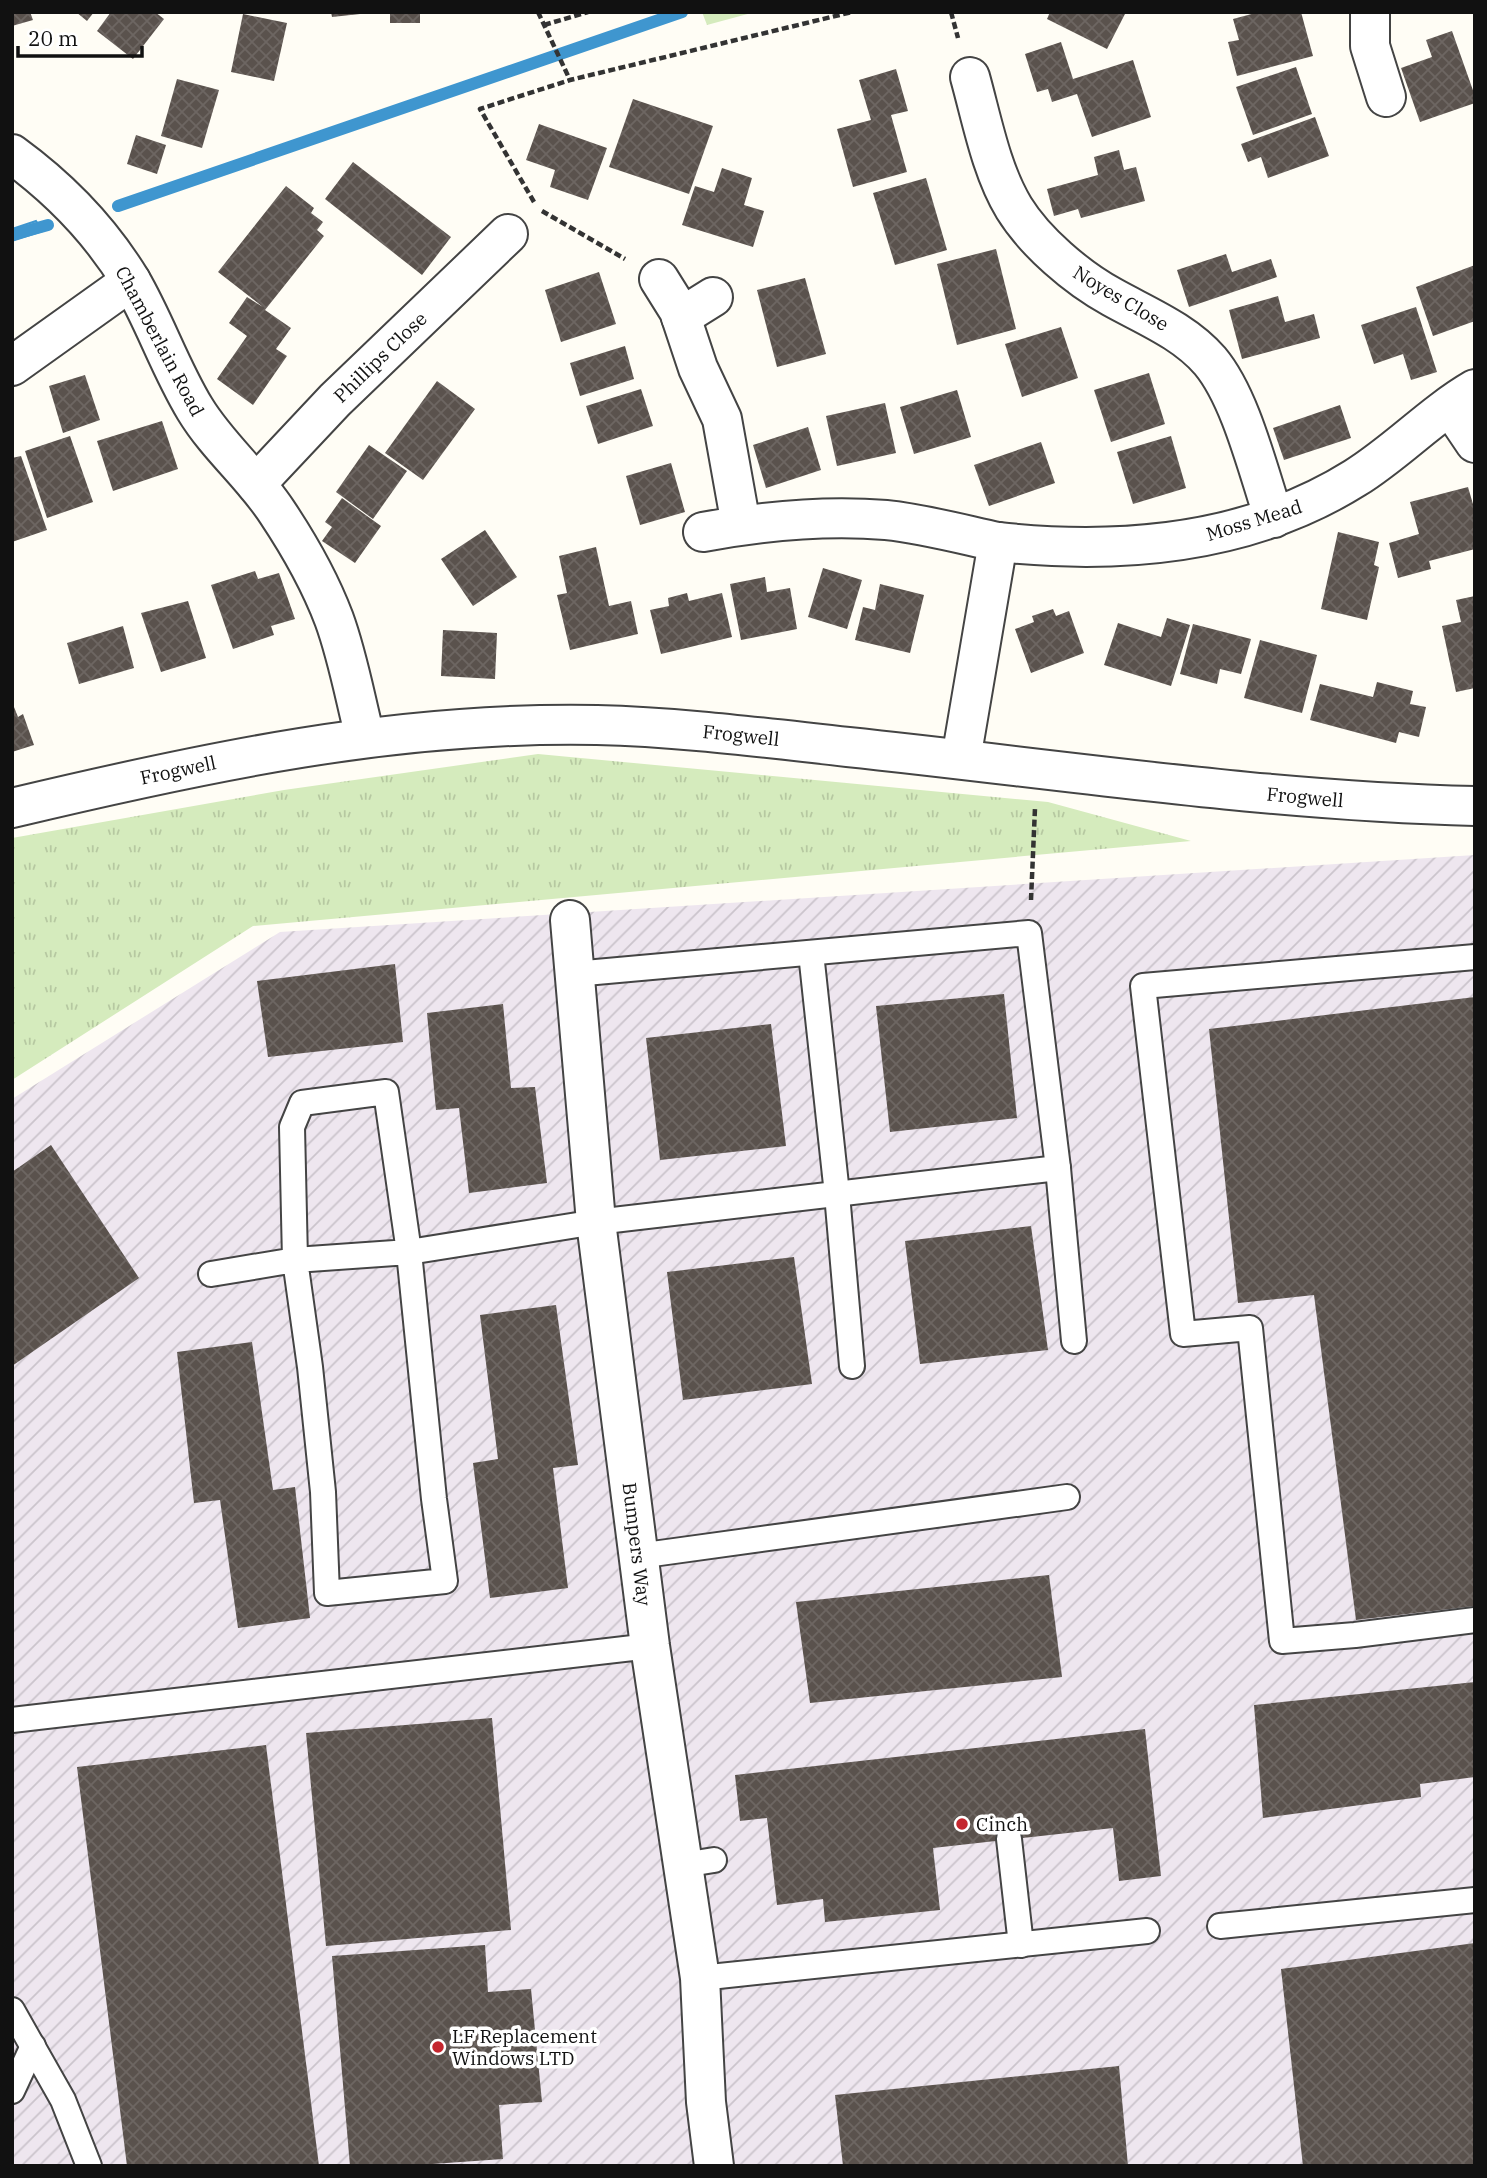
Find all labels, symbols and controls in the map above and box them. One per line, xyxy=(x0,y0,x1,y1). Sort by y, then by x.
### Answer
scale bar xyxy=(18,14,142,58)
text: 20 m xyxy=(28,24,78,52)
street label: Noyes Close xyxy=(1069,260,1173,336)
street label: Chamberlain Road xyxy=(110,262,210,420)
street label: Phillips Close xyxy=(328,306,432,408)
street label: Moss Mead xyxy=(1203,494,1305,546)
street label: Frogwell xyxy=(701,719,781,751)
street label: Frogwell xyxy=(138,750,219,790)
street label: Frogwell xyxy=(1266,782,1345,812)
street label: Bumpers Way xyxy=(618,1481,657,1608)
place label: Cinch xyxy=(976,1812,1028,1836)
marker: Cinch xyxy=(954,1816,970,1832)
place label: LF Replacement Windows LTD xyxy=(452,2024,597,2070)
marker: LF Replacement Windows LTD xyxy=(430,2039,446,2055)

